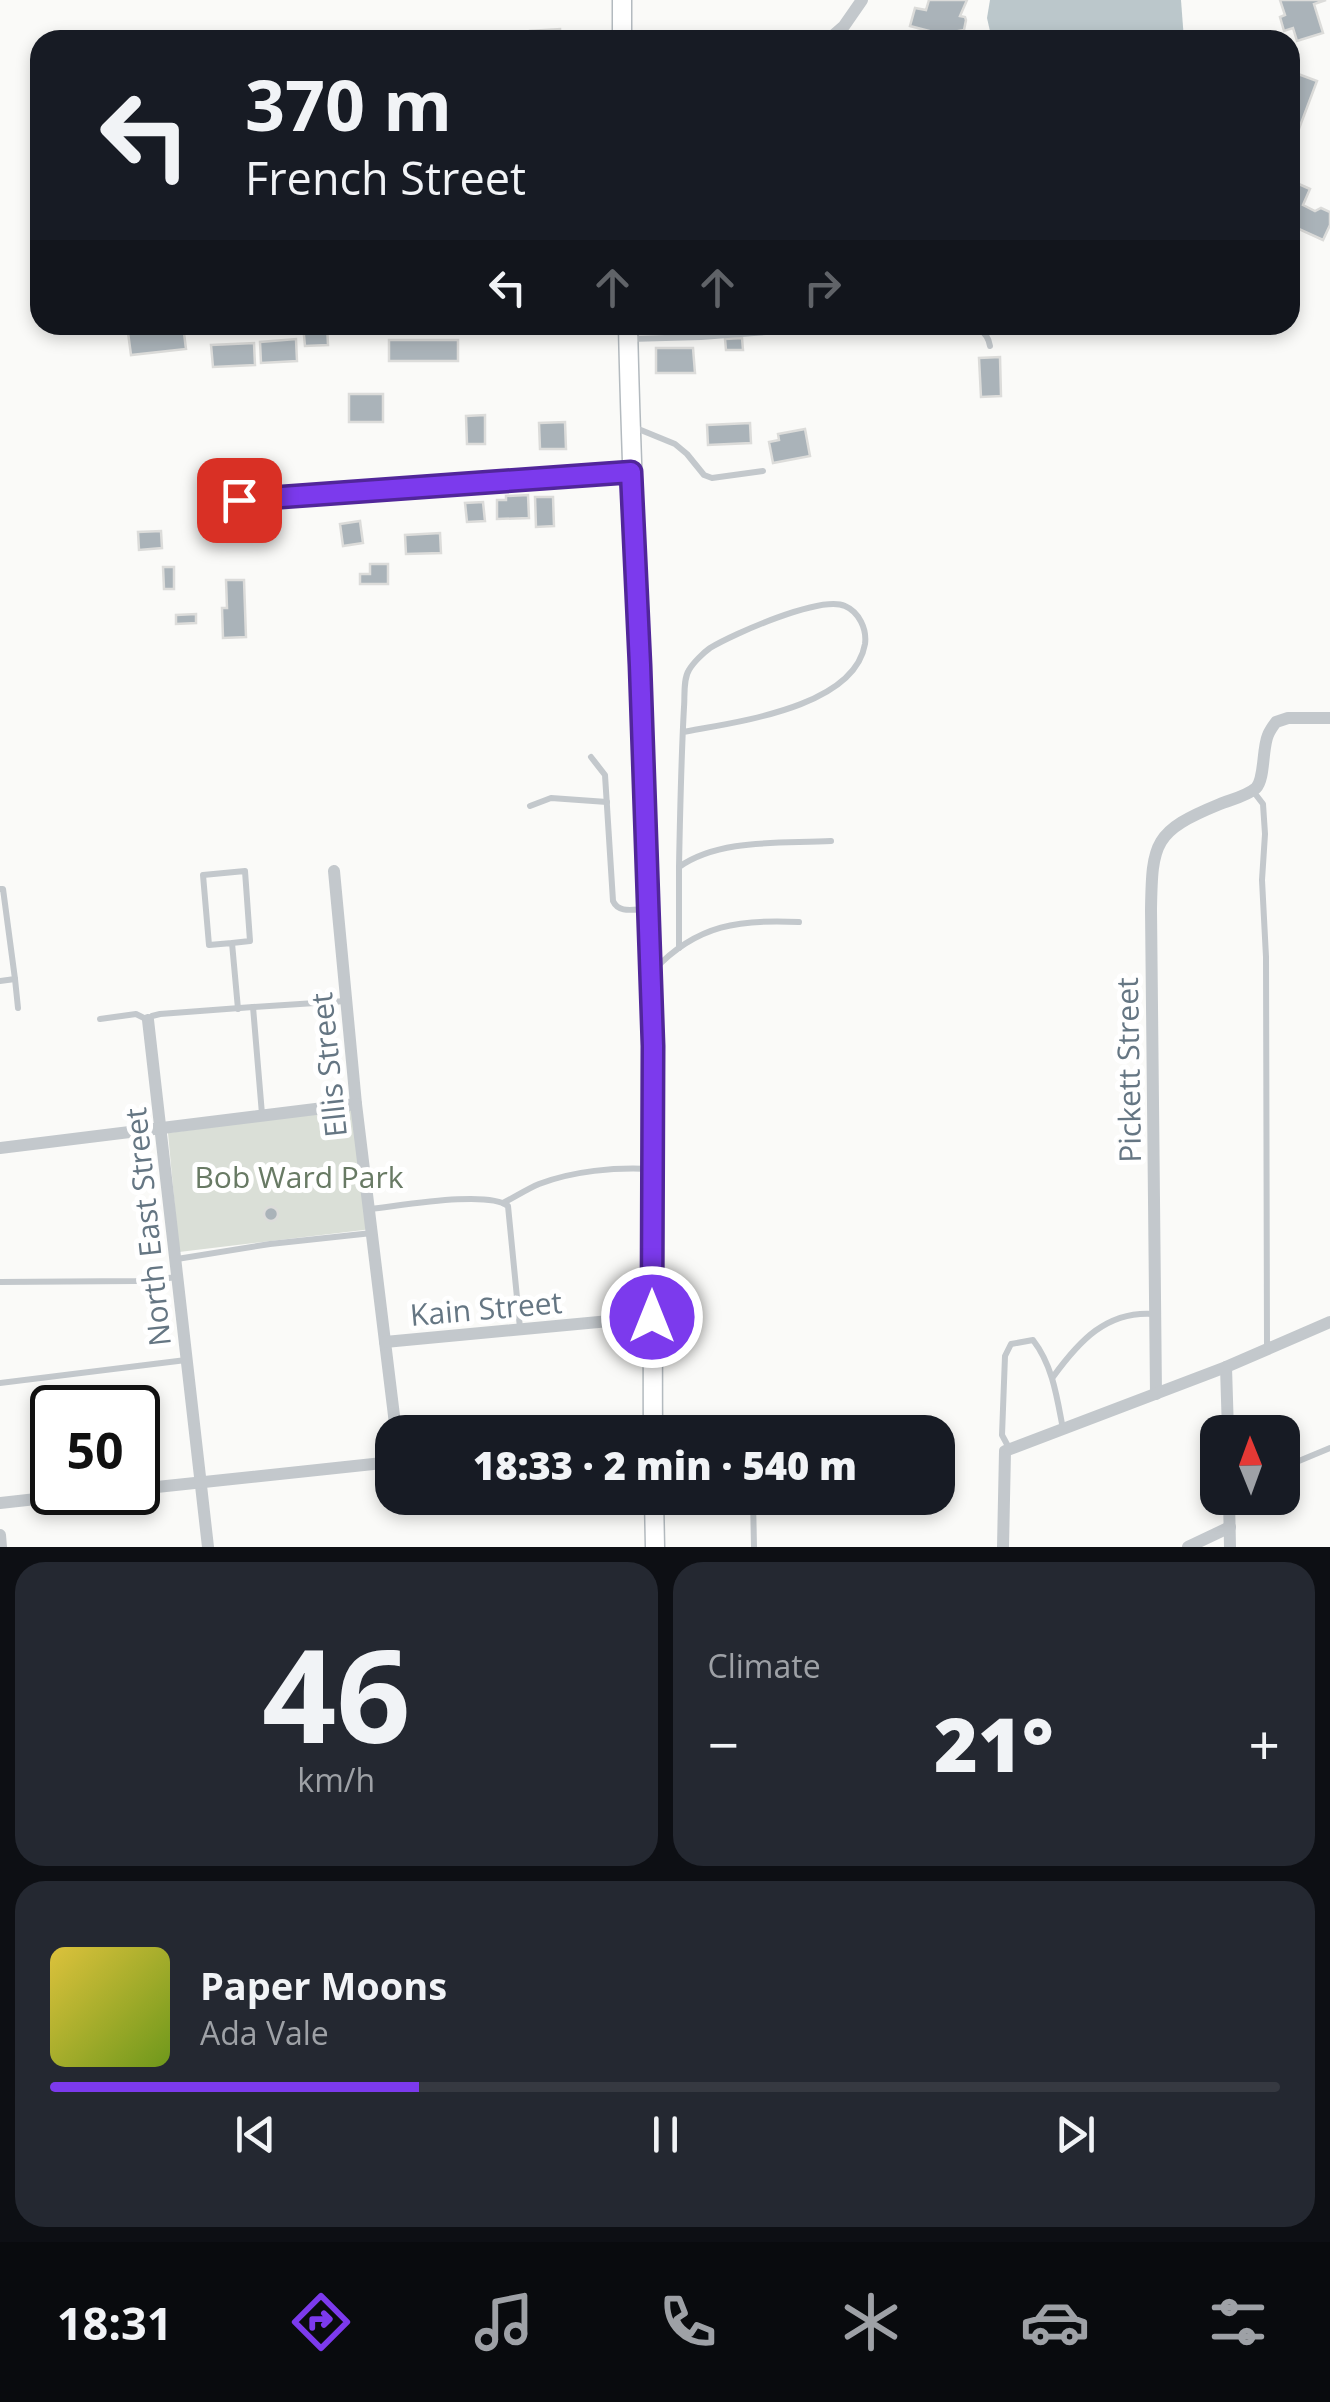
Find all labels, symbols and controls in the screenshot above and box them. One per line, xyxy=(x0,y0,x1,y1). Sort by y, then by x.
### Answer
text: 370 m xyxy=(245,56,452,152)
icon: left xyxy=(80,70,210,200)
text: French Street xyxy=(245,147,526,208)
icon: left xyxy=(480,260,535,315)
icon: ahead xyxy=(585,260,640,315)
icon: ahead xyxy=(690,260,745,315)
icon: right xyxy=(795,260,850,315)
pin xyxy=(197,458,282,543)
icon: arrive xyxy=(212,473,267,528)
street label: Pickett Street xyxy=(1106,977,1150,1163)
street label: Ellis Street xyxy=(300,991,356,1139)
street label: North East Street xyxy=(114,1106,180,1348)
park label: Bob Ward Park xyxy=(194,1156,404,1197)
position arrow xyxy=(600,1265,704,1369)
street label: Kain Street xyxy=(408,1281,564,1335)
speed limit sign: 50 xyxy=(30,1385,160,1515)
north arrow xyxy=(1200,1415,1300,1515)
map controls xyxy=(1200,1415,1300,1515)
text: 18:33 · 2 min · 540 m xyxy=(473,1439,857,1491)
text: 46 xyxy=(262,1604,411,1781)
text: Climate xyxy=(708,1644,821,1687)
text: 21° xyxy=(934,1692,1054,1794)
text: − xyxy=(708,1706,739,1781)
text: + xyxy=(1249,1706,1280,1781)
text: km/h xyxy=(297,1758,375,1801)
text: Paper Moons xyxy=(200,1959,447,2011)
text: Ada Vale xyxy=(200,2011,329,2054)
icon: previous xyxy=(228,2107,283,2162)
icon: pause xyxy=(638,2107,693,2162)
icon: next xyxy=(1048,2107,1103,2162)
icon: directions xyxy=(286,2287,356,2357)
icon: music xyxy=(469,2287,539,2357)
icon: phone xyxy=(653,2287,723,2357)
icon: climate xyxy=(836,2287,906,2357)
icon: car xyxy=(1020,2287,1090,2357)
icon: filters xyxy=(1203,2287,1273,2357)
text: 18:31 xyxy=(57,2292,172,2353)

